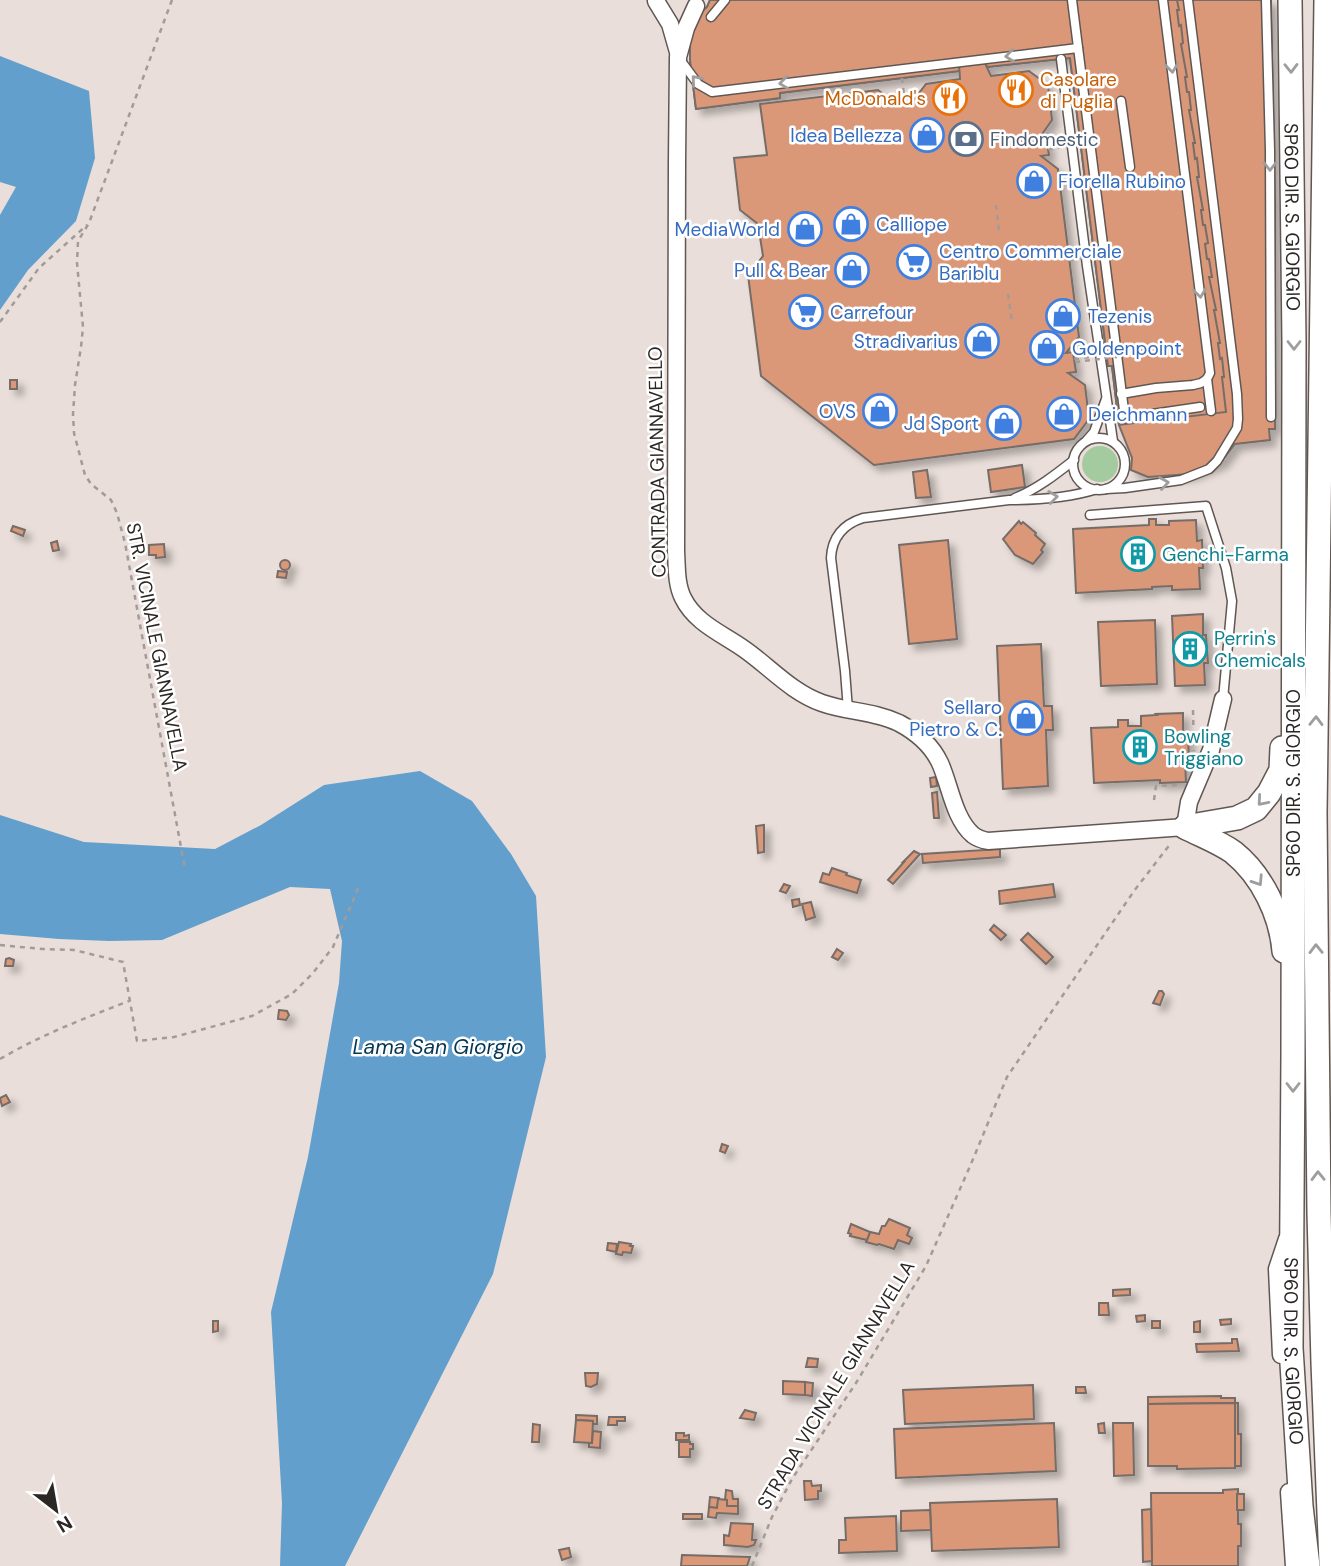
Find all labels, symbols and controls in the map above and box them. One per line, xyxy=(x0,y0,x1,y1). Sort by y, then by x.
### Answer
one-way arrow xyxy=(1004,48,1016,63)
one-way arrow xyxy=(1164,62,1179,73)
one-way arrow xyxy=(1283,63,1299,74)
place label: Casolare di Puglia xyxy=(1040,67,1117,114)
restaurant icon: Casolare di Puglia xyxy=(997,71,1035,109)
one-way arrow xyxy=(692,75,704,88)
one-way arrow xyxy=(779,76,790,91)
restaurant icon: McDonald's xyxy=(931,79,969,117)
place label: McDonald's xyxy=(825,86,926,111)
shop icon: Idea Bellezza xyxy=(908,116,946,154)
bank icon: Findomestic xyxy=(947,120,985,158)
place label: Idea Bellezza xyxy=(790,123,902,148)
street label: SP60 DIR. S. GIORGIO xyxy=(1279,123,1306,311)
place label: Findomestic xyxy=(990,127,1099,152)
one-way arrow xyxy=(1262,161,1278,172)
shop icon: Fiorella Rubino xyxy=(1015,162,1053,200)
place label: Fiorella Rubino xyxy=(1058,169,1186,194)
shop icon: Calliope xyxy=(832,205,870,243)
shop icon: MediaWorld xyxy=(786,210,824,248)
place label: Calliope xyxy=(876,212,947,237)
place label: MediaWorld xyxy=(675,217,780,242)
place label: Centro Commerciale Bariblu xyxy=(939,239,1122,286)
supermarket icon: Centro Commerciale Bariblu xyxy=(895,243,933,281)
shop icon: Pull & Bear xyxy=(833,251,871,289)
place label: Pull & Bear xyxy=(734,258,828,283)
one-way arrow xyxy=(1192,288,1207,299)
supermarket icon: Carrefour xyxy=(787,293,825,331)
shop icon: Tezenis xyxy=(1044,297,1082,335)
place label: Carrefour xyxy=(830,300,914,325)
place label: Tezenis xyxy=(1088,304,1152,329)
shop icon: Stradivarius xyxy=(963,322,1001,360)
place label: Stradivarius xyxy=(854,329,958,354)
shop icon: Goldenpoint xyxy=(1028,329,1066,367)
place label: Goldenpoint xyxy=(1072,336,1182,361)
one-way arrow xyxy=(1286,339,1301,350)
street label: CONTRADA GIANNAVELLO xyxy=(642,346,672,578)
shop icon: OVS xyxy=(861,392,899,430)
shop icon: Deichmann xyxy=(1045,395,1083,433)
place label: OVS xyxy=(819,399,856,424)
place label: Deichmann xyxy=(1088,402,1187,427)
shop icon: Jd Sport xyxy=(985,404,1023,442)
place label: Jd Sport xyxy=(904,411,979,436)
one-way arrow xyxy=(1158,476,1170,491)
one-way arrow xyxy=(1048,490,1059,505)
street label: STR. VICINALE GIANNAVELLA xyxy=(121,521,193,774)
building icon: Genchi-Farma xyxy=(1119,535,1157,573)
place label: Genchi-Farma xyxy=(1162,542,1289,567)
place label: Perrin's Chemicals xyxy=(1214,626,1306,673)
building icon: Perrin's Chemicals xyxy=(1171,630,1209,668)
street label: SP60 DIR. S. GIORGIO xyxy=(1281,689,1306,877)
place label: Sellaro Pietro & C. xyxy=(909,695,1002,742)
shop icon: Sellaro Pietro & C. xyxy=(1007,699,1045,737)
one-way arrow xyxy=(1308,716,1324,726)
place label: Bowling Triggiano xyxy=(1164,724,1243,771)
building icon: Bowling Triggiano xyxy=(1121,728,1159,766)
one-way arrow xyxy=(1258,792,1270,805)
one-way arrow xyxy=(1249,873,1262,886)
one-way arrow xyxy=(1308,943,1324,954)
water label: Lama San Giorgio xyxy=(352,1033,524,1061)
one-way arrow xyxy=(1285,1082,1301,1092)
one-way arrow xyxy=(1311,1171,1326,1182)
street label: STRADA VICINALE GIANNAVELLA xyxy=(752,1255,921,1514)
street label: SP60 DIR. S. GIORGIO xyxy=(1278,1257,1310,1446)
north arrow xyxy=(21,1475,91,1545)
text: N xyxy=(52,1510,77,1538)

